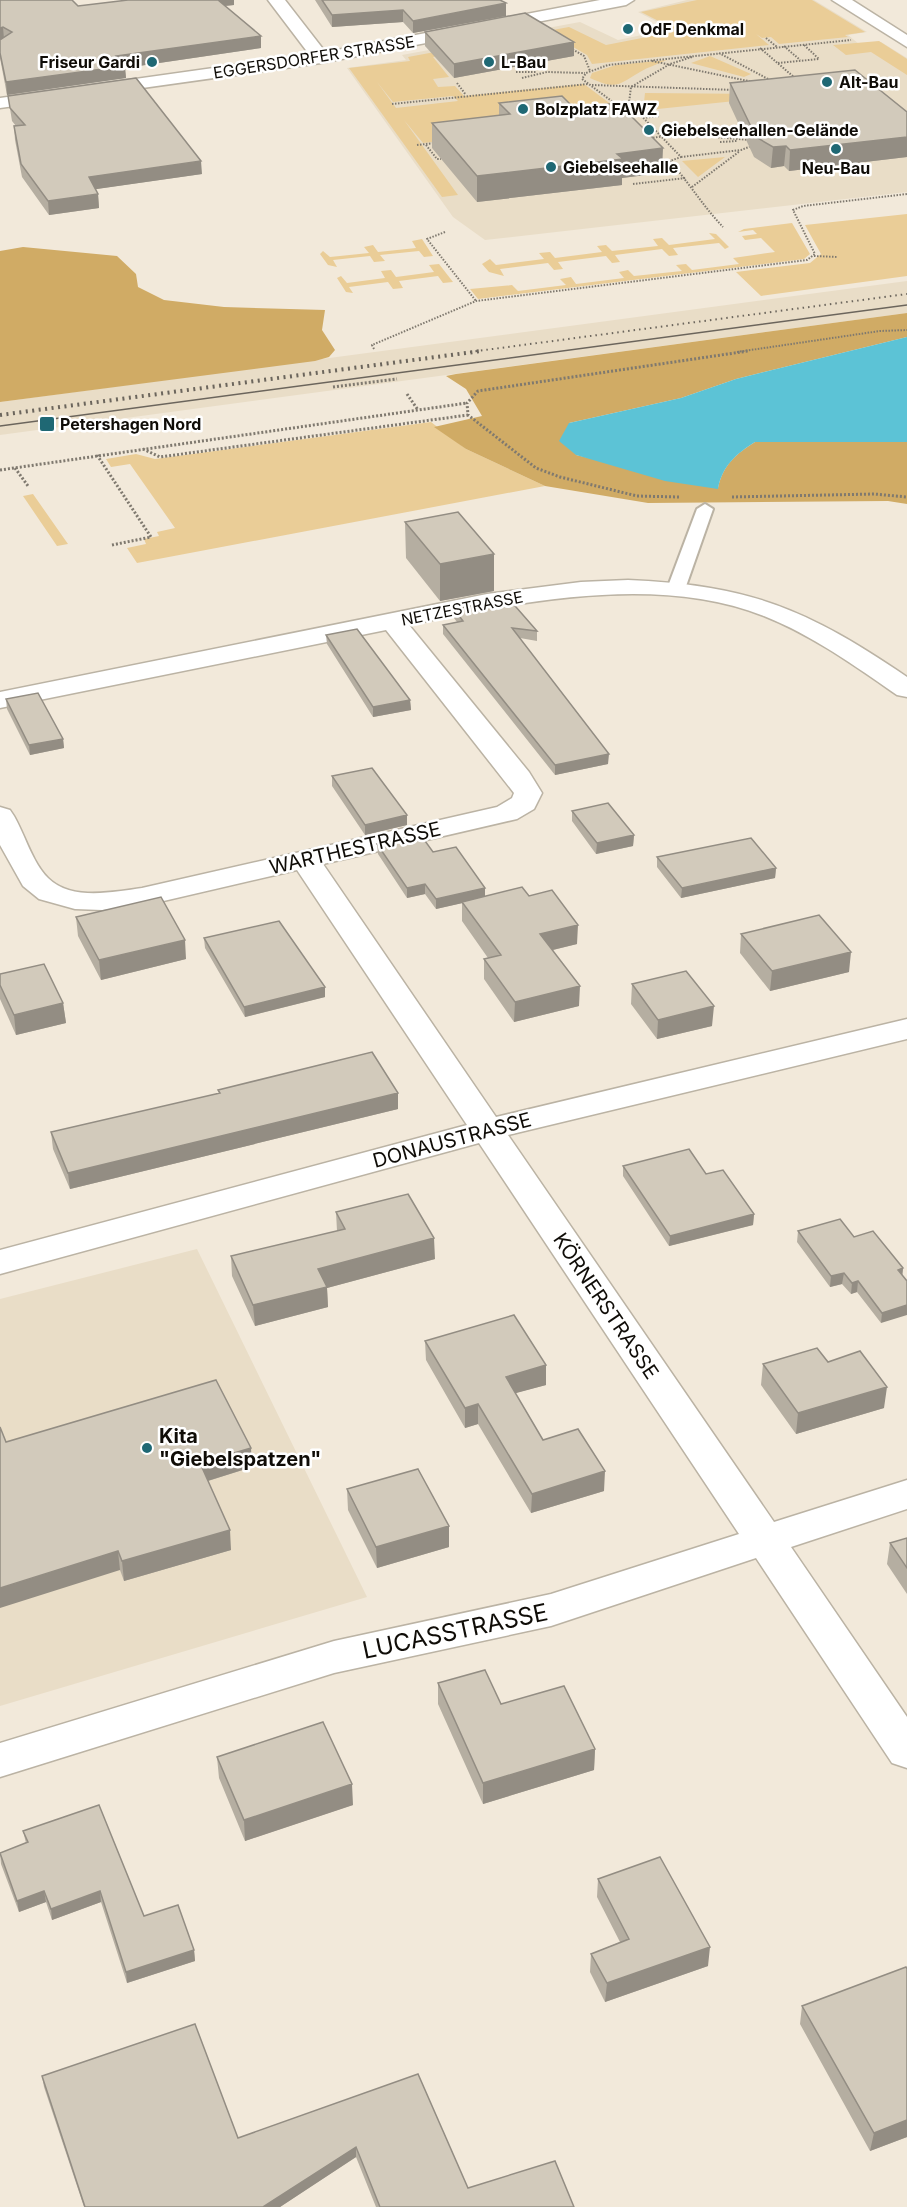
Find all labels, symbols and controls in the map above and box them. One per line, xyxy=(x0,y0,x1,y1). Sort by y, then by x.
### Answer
place label: OdF Denkmal xyxy=(640,19,744,39)
marker: OdF Denkmal xyxy=(621,22,635,36)
street label: EGGERSDORFER STRASSE xyxy=(212,31,416,83)
place label: Friseur Gardi xyxy=(39,52,140,72)
place label: L-Bau xyxy=(501,52,546,72)
marker: Friseur Gardi xyxy=(145,55,159,69)
marker: L-Bau xyxy=(482,55,496,69)
place label: Alt-Bau xyxy=(839,72,898,92)
marker: Alt-Bau xyxy=(820,75,834,89)
place label: Bolzplatz FAWZ xyxy=(535,99,657,119)
marker: Bolzplatz FAWZ xyxy=(516,102,530,116)
place label: Giebelseehallen-Gelände xyxy=(661,120,859,140)
marker: Giebelseehallen-Gelände xyxy=(642,123,656,137)
marker: Neu-Bau xyxy=(829,142,843,156)
place label: Giebelseehalle xyxy=(563,157,678,177)
place label: Neu-Bau xyxy=(802,158,870,178)
marker: Giebelseehalle xyxy=(544,160,558,174)
place label: Petershagen Nord xyxy=(60,414,201,434)
marker: Petershagen Nord xyxy=(38,415,56,433)
street label: NETZESTRASSE xyxy=(399,586,525,630)
street label: WARTHESTRASSE xyxy=(267,817,443,879)
street label: DONAUSTRASSE xyxy=(370,1107,534,1173)
street label: KÖRNERSTRASSE xyxy=(548,1228,664,1384)
place label: Kita "Giebelspatzen" xyxy=(159,1424,321,1471)
marker: Kita "Giebelspatzen" xyxy=(140,1441,154,1455)
street label: LUCASSTRASSE xyxy=(360,1597,550,1665)

